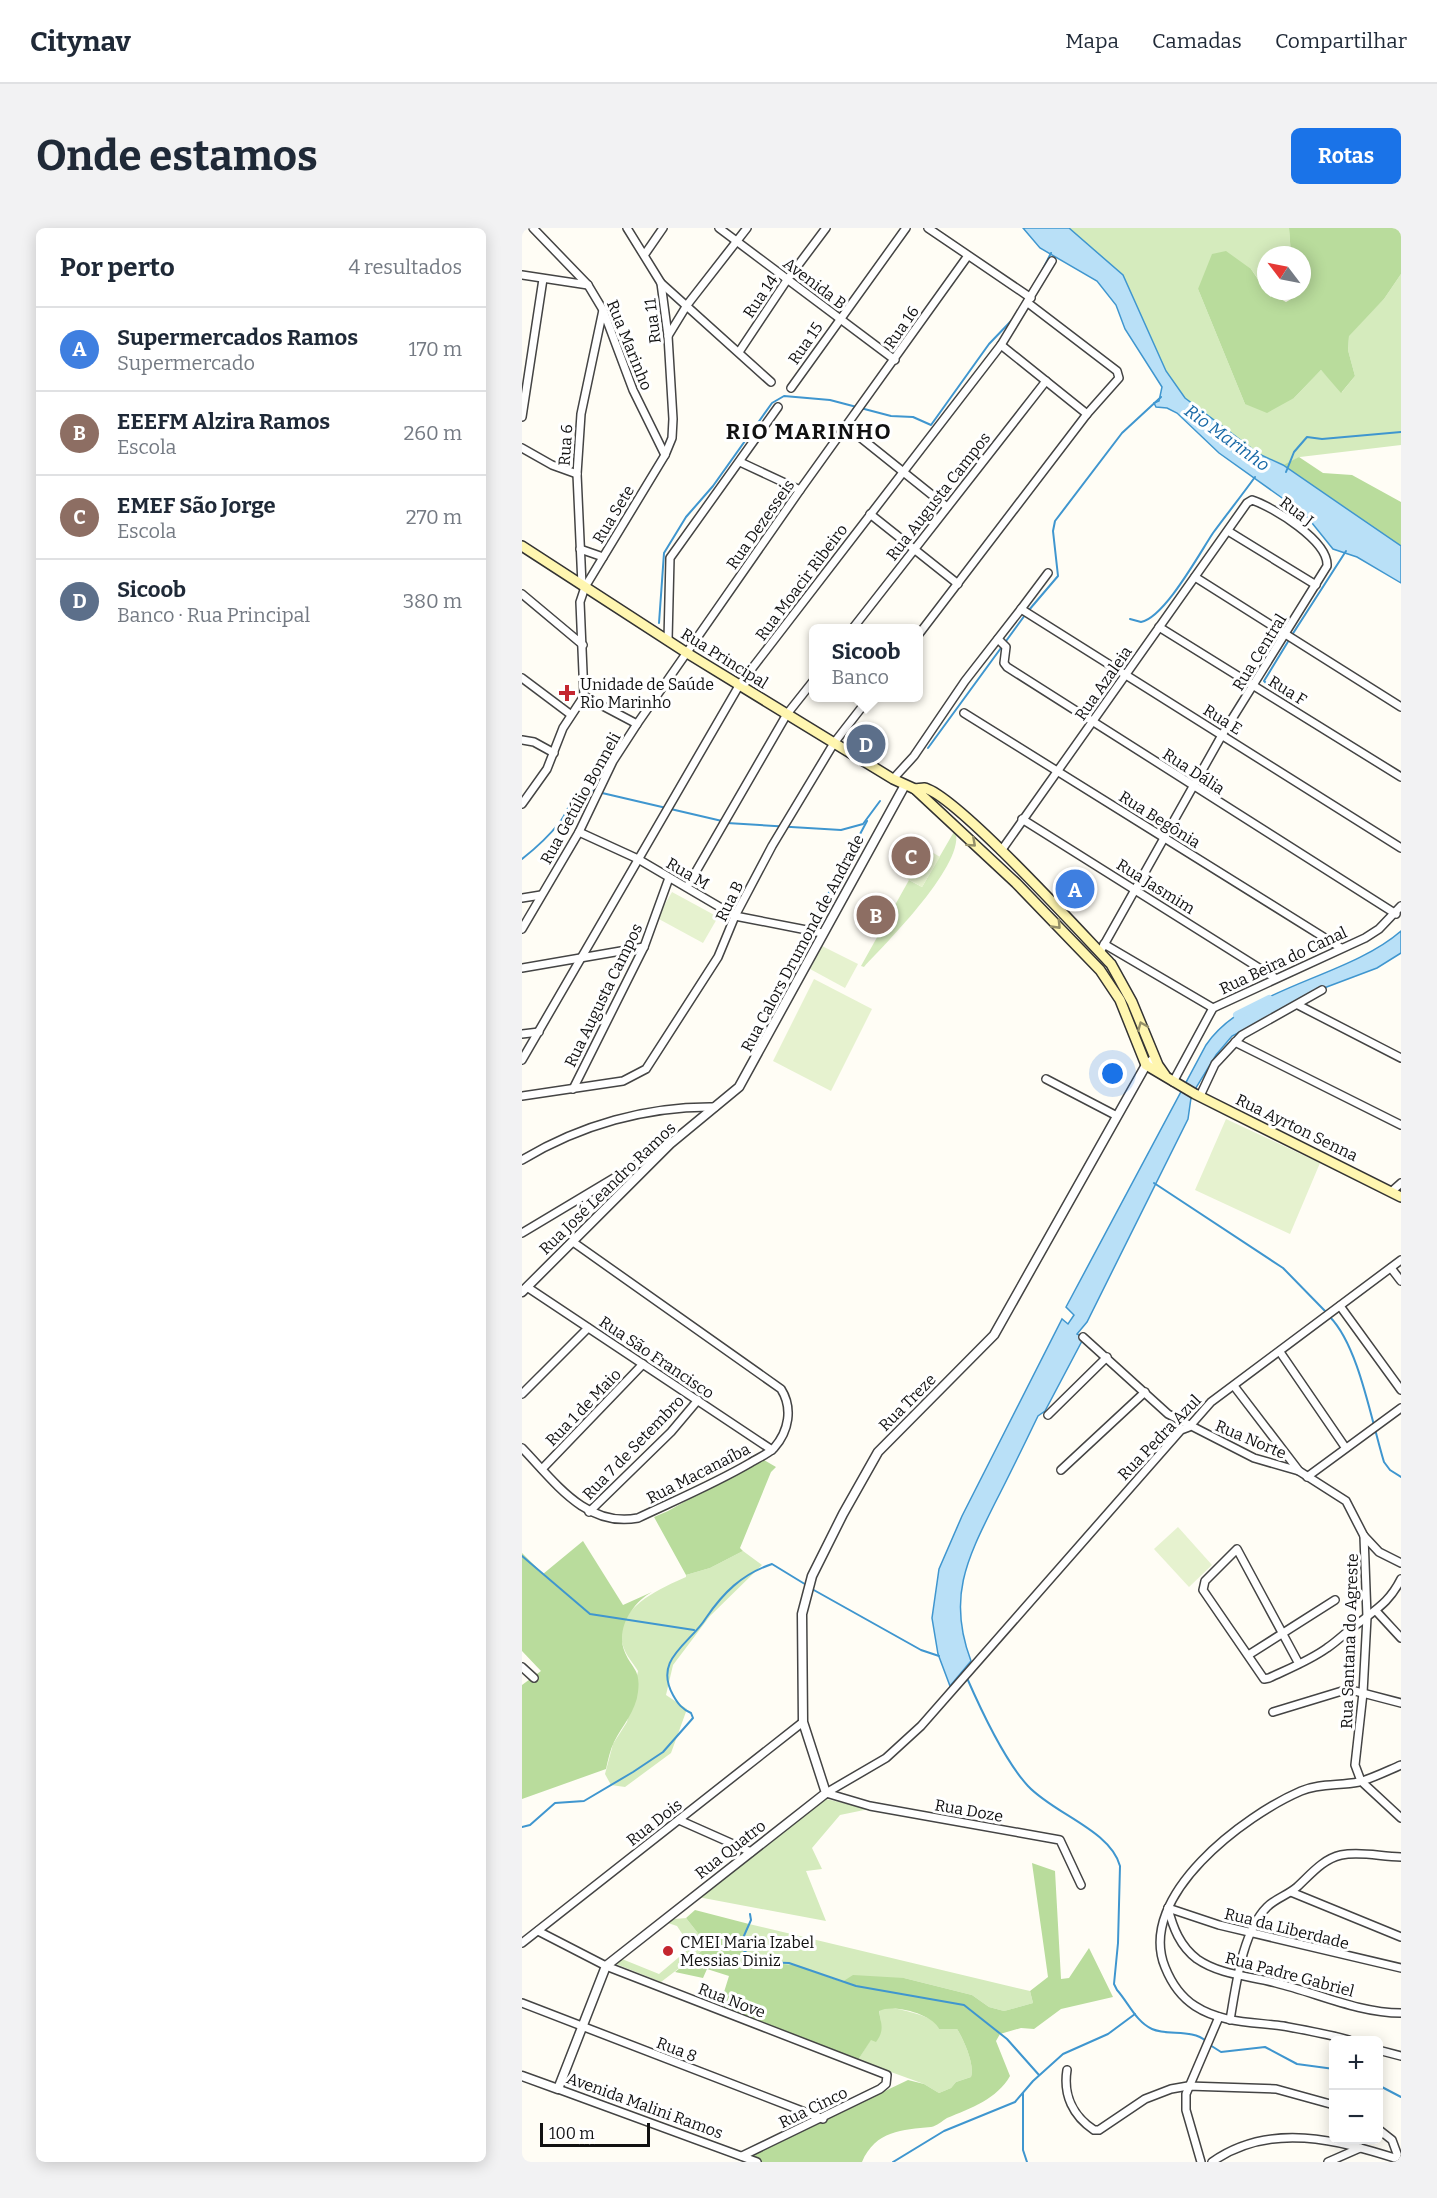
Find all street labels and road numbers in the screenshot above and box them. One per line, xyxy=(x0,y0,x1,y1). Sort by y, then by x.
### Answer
street label: Avenida B xyxy=(779,254,850,313)
street label: Rua 14 xyxy=(739,271,782,321)
street label: Rua Marinho xyxy=(603,297,656,393)
street label: Rua 11 xyxy=(640,297,665,344)
street label: Rua 16 xyxy=(880,302,923,352)
street label: Rua 15 xyxy=(784,319,827,368)
street label: Rua 6 xyxy=(555,424,576,466)
street label: Rua Augusta Campos xyxy=(882,428,994,564)
street label: Rua Dezesseis xyxy=(722,476,798,573)
street label: Rua Sete xyxy=(589,482,638,547)
street label: Rua J xyxy=(1276,493,1317,530)
street label: Rua Moacir Ribeiro xyxy=(751,520,851,644)
street label: Rua Central xyxy=(1228,610,1291,694)
street label: Rua Principal xyxy=(678,624,772,693)
street label: Rua Azaleia xyxy=(1071,642,1136,724)
street label: Rua F xyxy=(1265,671,1310,709)
street label: Rua E xyxy=(1200,700,1246,739)
street label: Rua Getúlio Bonneli xyxy=(536,729,625,868)
street label: Rua Dália xyxy=(1159,744,1228,799)
street label: Rua Begônia xyxy=(1116,787,1204,852)
street label: Rua Calors Drumond de Andrade xyxy=(737,831,868,1055)
street label: Rua M xyxy=(663,854,713,893)
street label: Rua Jasmim xyxy=(1113,855,1198,918)
street label: Rua B xyxy=(712,878,747,924)
street label: Rua Augusta Campos xyxy=(560,920,646,1070)
street label: Rua Beira do Canal xyxy=(1216,922,1350,998)
street label: Rua Ayrton Senna xyxy=(1233,1090,1361,1165)
street label: Rua José Leandro Ramos xyxy=(535,1118,679,1258)
street label: Rua São Francisco xyxy=(596,1312,718,1403)
street label: Rua 1 de Maio xyxy=(542,1365,625,1450)
street label: Rua Treze xyxy=(875,1370,940,1435)
street label: Rua Pedra Azul xyxy=(1114,1390,1205,1484)
street label: Rua 7 de Setembro xyxy=(579,1391,688,1503)
street label: Rua Norte xyxy=(1213,1416,1289,1463)
street label: Rua Macanaíba xyxy=(643,1439,753,1508)
street label: Rua Santana do Agreste xyxy=(1337,1553,1362,1729)
street label: Rua Dois xyxy=(623,1795,686,1850)
street label: Rua Doze xyxy=(933,1795,1005,1826)
street label: Rua Quatro xyxy=(691,1816,769,1883)
street label: Rua da Liberdade xyxy=(1223,1904,1351,1953)
street label: Rua Padre Gabriel xyxy=(1223,1948,1357,2001)
street label: Rua Nove xyxy=(696,1979,768,2022)
street label: Rua 8 xyxy=(654,2033,700,2066)
street label: Avenida Malini Ramos xyxy=(564,2068,726,2143)
street label: Rua Cinco xyxy=(776,2083,851,2132)

